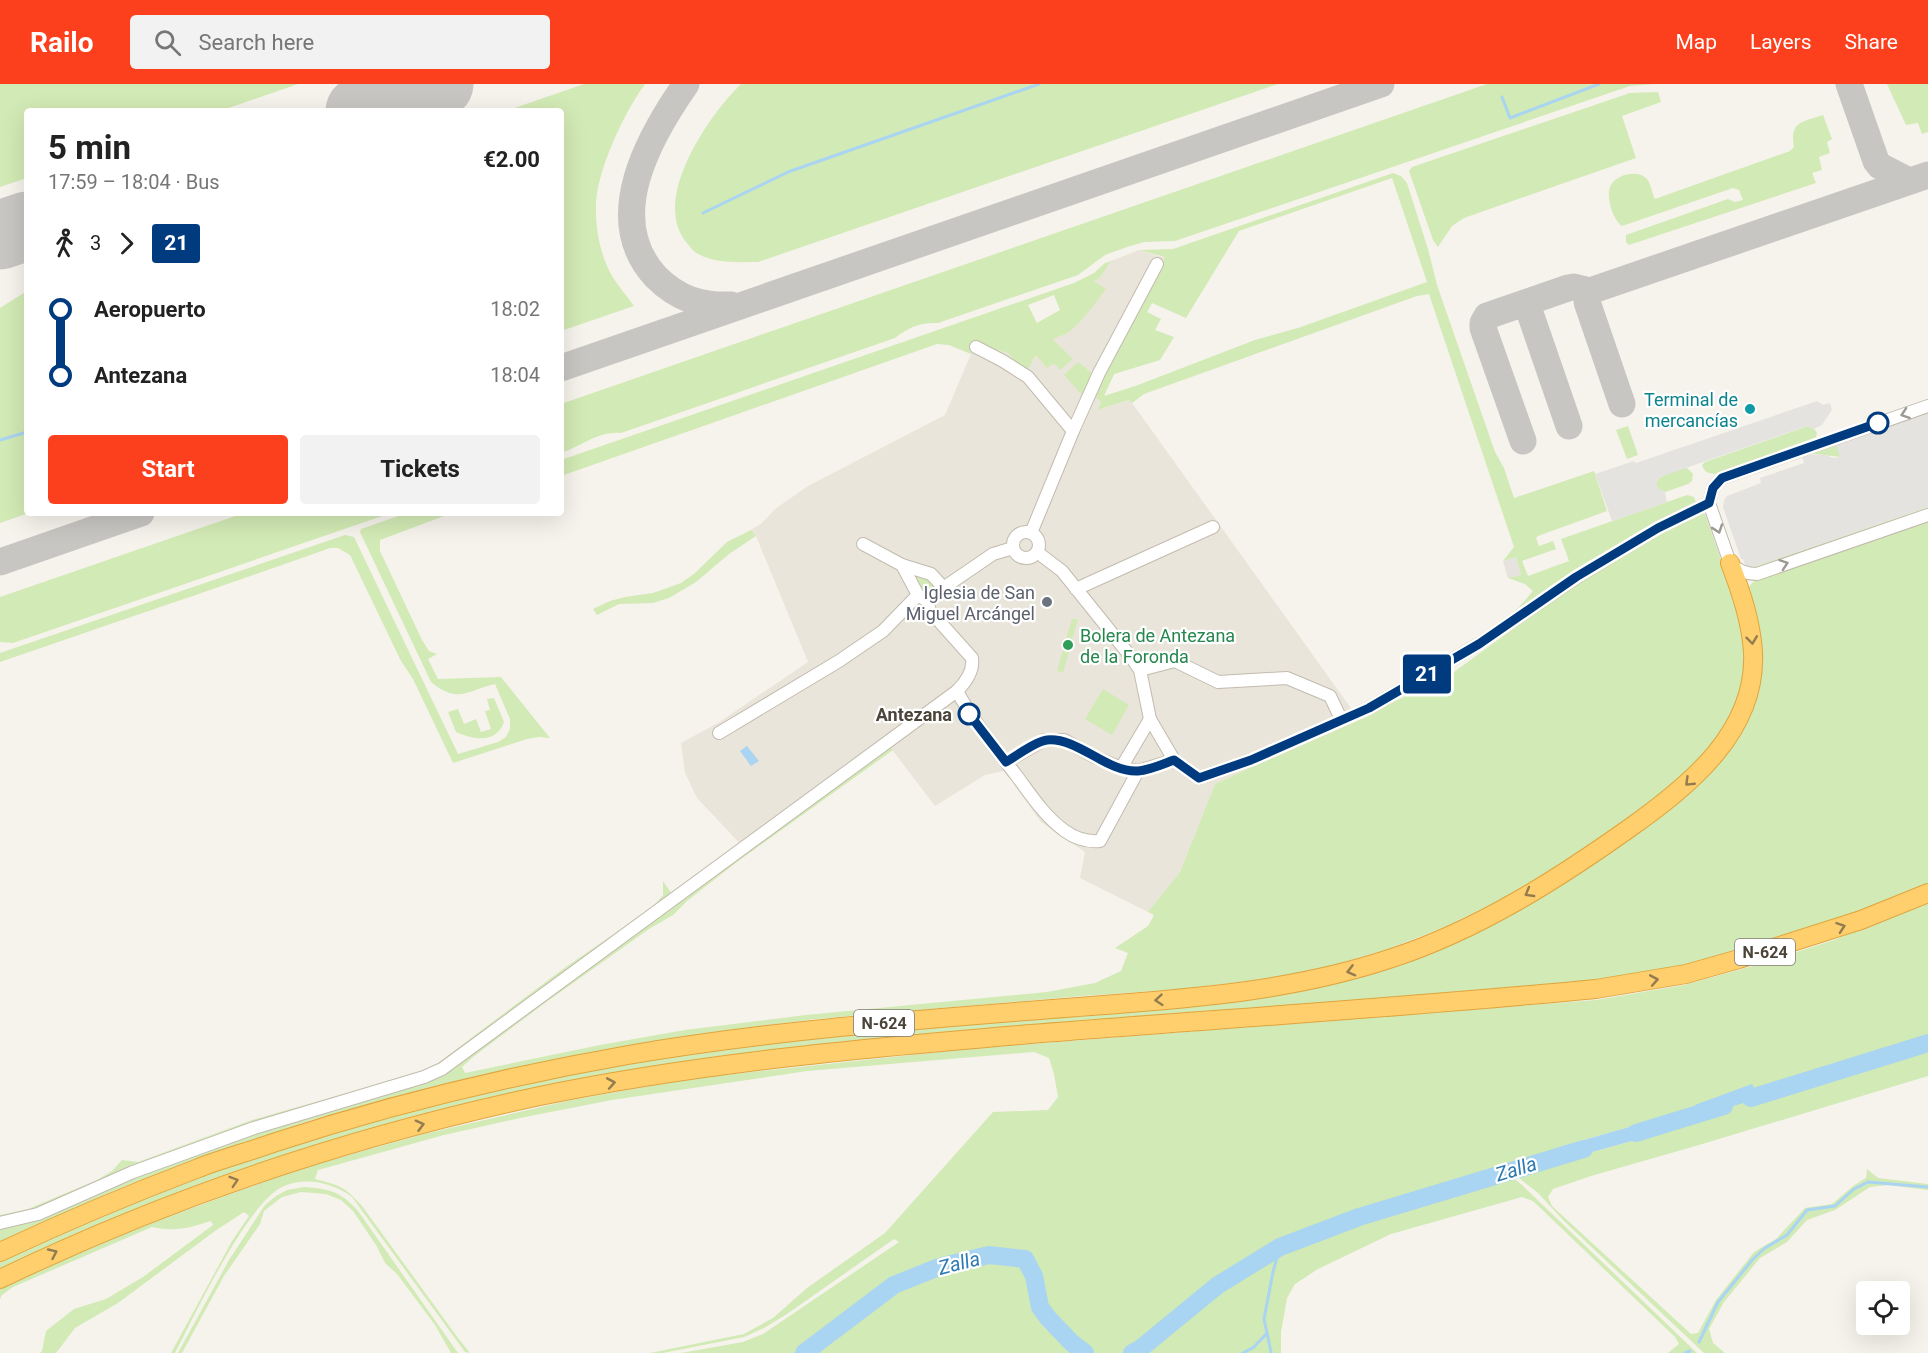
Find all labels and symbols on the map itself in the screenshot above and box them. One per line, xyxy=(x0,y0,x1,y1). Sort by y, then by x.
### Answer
place label: Terminal de mercancías xyxy=(1644,389,1738,431)
marker: Terminal de mercancías xyxy=(1743,402,1757,416)
one-way arrow xyxy=(1900,406,1911,419)
unlabelled marker xyxy=(1867,412,1889,434)
one-way arrow xyxy=(1711,523,1724,534)
one-way arrow xyxy=(1778,559,1789,572)
place label: Iglesia de San Miguel Arcángel xyxy=(906,582,1035,624)
marker: Iglesia de San Miguel Arcángel xyxy=(1040,595,1054,609)
place label: Bolera de Antezana de la Foronda xyxy=(1080,625,1235,667)
one-way arrow xyxy=(1745,635,1757,644)
marker: Bolera de Antezana de la Foronda xyxy=(1061,638,1075,652)
line badge: 21 xyxy=(1400,654,1454,694)
marker: Antezana xyxy=(958,703,980,725)
place label: Antezana xyxy=(876,704,952,725)
one-way arrow xyxy=(1685,775,1696,786)
one-way arrow xyxy=(1525,886,1535,898)
one-way arrow xyxy=(1835,922,1846,935)
road number: N-624 xyxy=(1735,939,1795,965)
one-way arrow xyxy=(1346,963,1356,976)
one-way arrow xyxy=(1648,974,1658,987)
one-way arrow xyxy=(1154,994,1163,1007)
road number: N-624 xyxy=(854,1010,914,1036)
one-way arrow xyxy=(605,1077,615,1090)
one-way arrow xyxy=(415,1120,425,1132)
water label: Zalla xyxy=(1491,1151,1540,1187)
one-way arrow xyxy=(228,1176,239,1188)
water label: Zalla xyxy=(935,1246,982,1280)
one-way arrow xyxy=(46,1249,57,1261)

